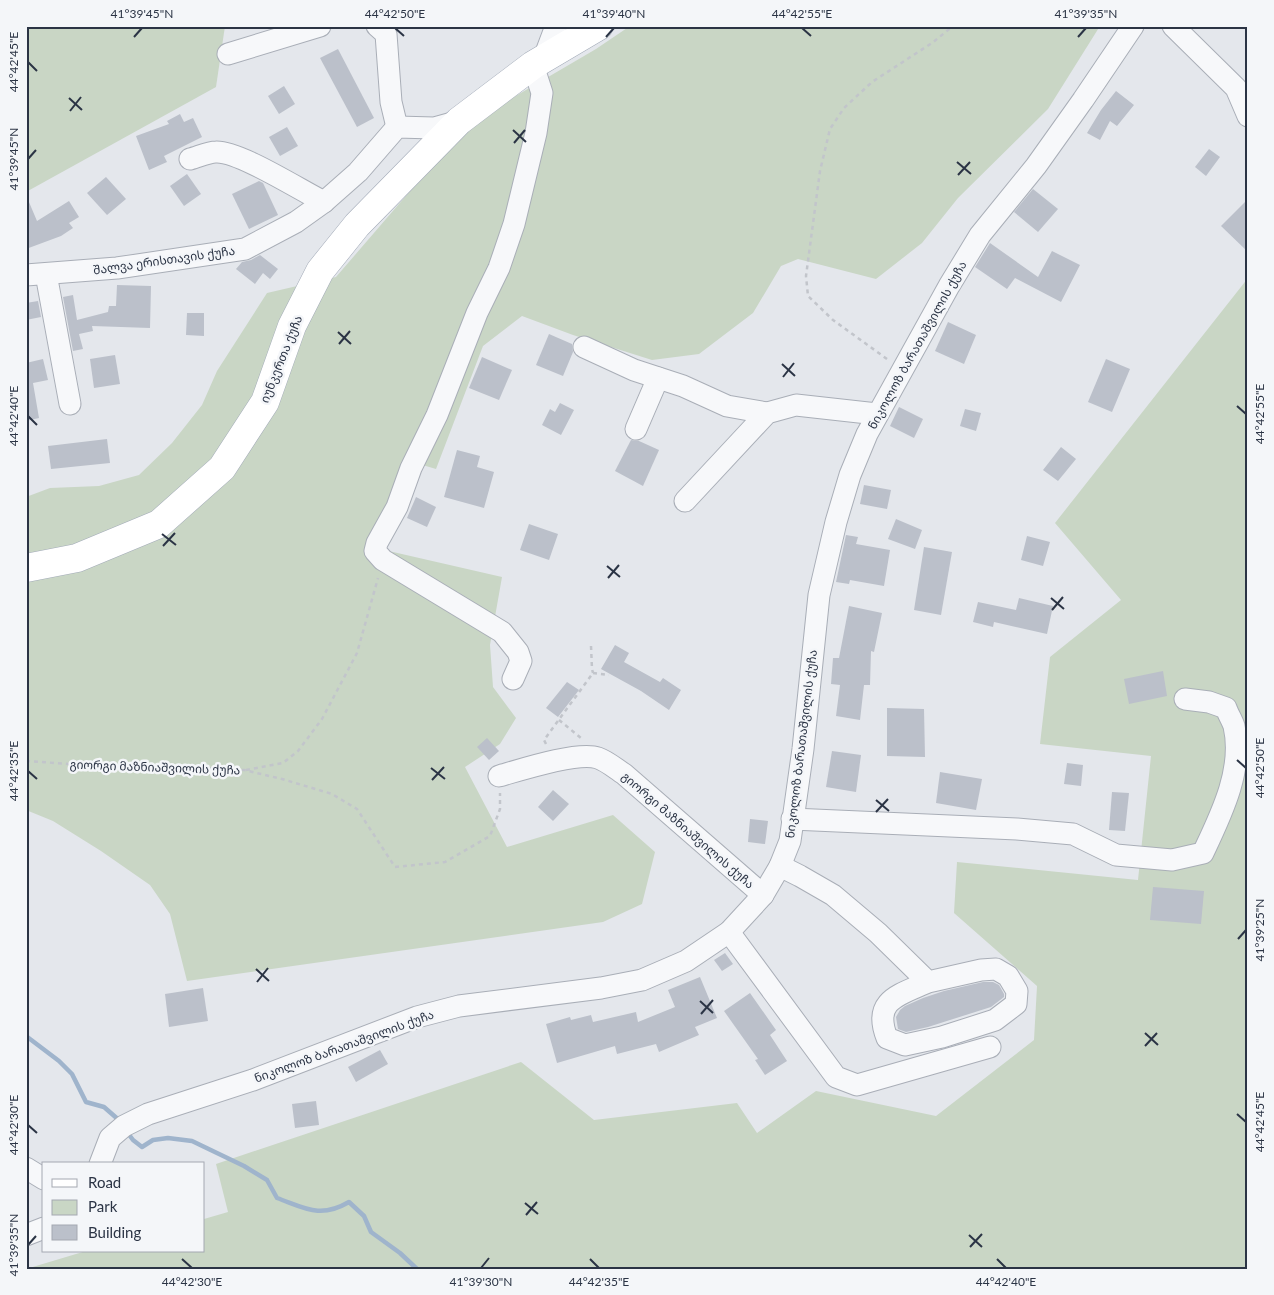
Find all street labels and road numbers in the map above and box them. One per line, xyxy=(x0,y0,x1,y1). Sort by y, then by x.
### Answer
street label: შალვა ერისთავის ქუჩა xyxy=(92,243,236,278)
street label: ნიკოლოზ ბარათაშვილის ქუჩა xyxy=(864,258,970,432)
street label: იუნკერთა ქუჩა xyxy=(257,313,305,405)
street label: ნიკოლოზ ბარათაშვილის ქუჩა xyxy=(782,649,821,839)
street label: გიორგი მაზნიაშვილის ქუჩა xyxy=(69,757,241,778)
street label: გიორგი მაზნიაშვილის ქუჩა xyxy=(618,768,757,892)
street label: ნიკოლოზ ბარათაშვილის ქუჩა xyxy=(252,1006,436,1086)

